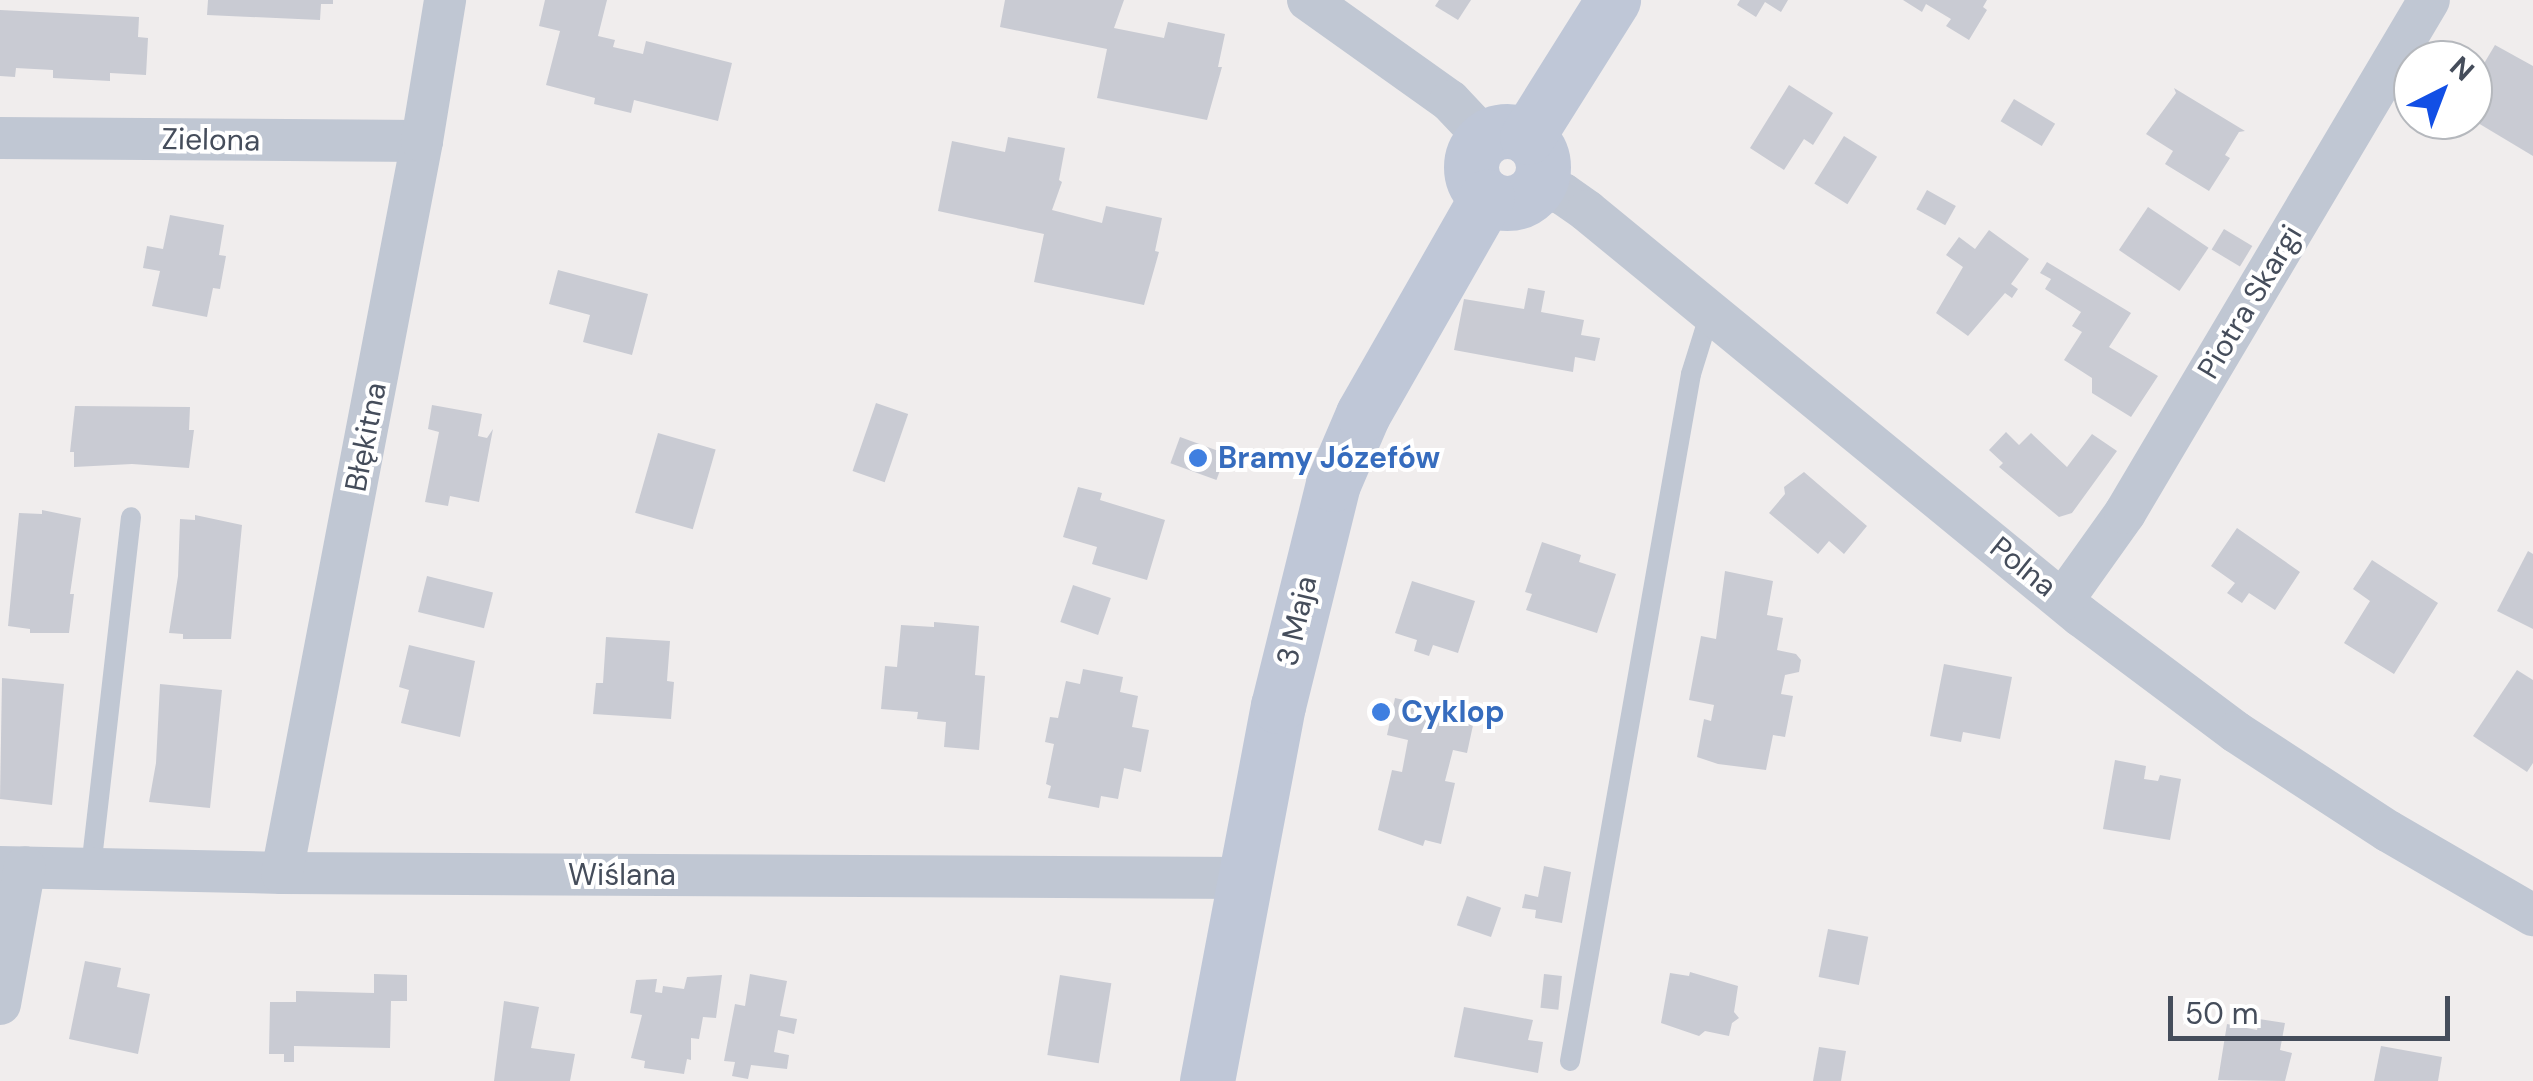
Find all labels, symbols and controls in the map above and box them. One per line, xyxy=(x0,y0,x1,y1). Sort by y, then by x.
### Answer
north arrow xyxy=(2393,40,2493,140)
text: N xyxy=(2442,48,2482,89)
street label: Zielona xyxy=(161,121,261,159)
street label: Piotra Skargi xyxy=(2190,219,2310,385)
street label: Błękitna xyxy=(338,379,394,495)
place label: Bramy Józefów xyxy=(1218,440,1440,476)
marker: Bramy Józefów xyxy=(1187,447,1209,469)
street label: Polna xyxy=(1983,530,2063,604)
street label: 3 Maja xyxy=(1269,573,1325,669)
place label: Cyklop xyxy=(1401,694,1505,730)
marker: Cyklop xyxy=(1370,701,1392,723)
street label: Wiślana xyxy=(568,857,676,893)
scale bar xyxy=(2173,976,2456,1038)
text: 50 m xyxy=(2185,994,2259,1033)

